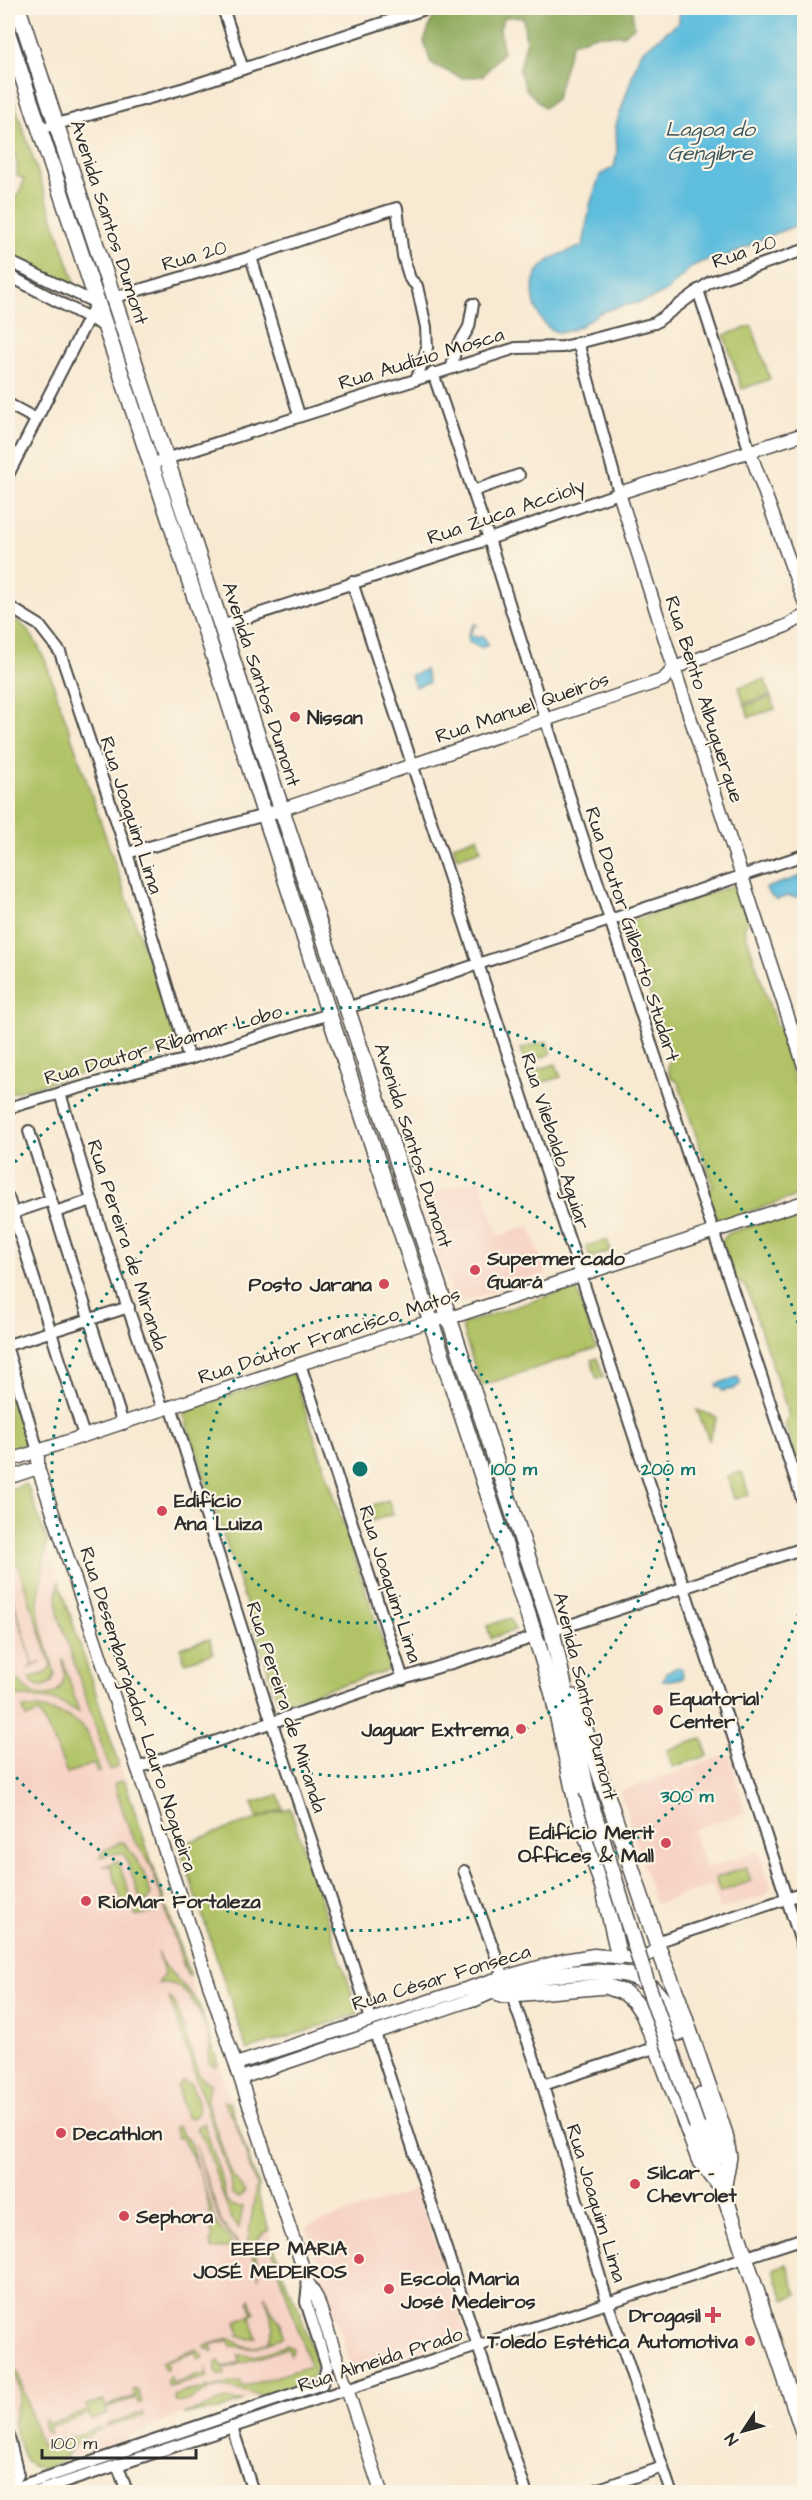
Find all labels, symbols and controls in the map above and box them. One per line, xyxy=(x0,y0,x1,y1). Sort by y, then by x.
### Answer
water label: Lagoa do Gengibre xyxy=(665,115,757,169)
street label: Avenida Santos Dumont xyxy=(63,116,155,328)
street label: Rua 20 xyxy=(708,228,781,276)
street label: Rua 20 xyxy=(158,233,231,279)
street label: Rua Audízio Mosca xyxy=(335,320,507,397)
street label: Rua Zuca Accioly xyxy=(423,472,590,553)
street label: Avenida Santos Dumont xyxy=(215,578,307,790)
street label: Rua Bento Albuquerque xyxy=(657,592,751,806)
street label: Rua Manuel Queirós xyxy=(432,665,613,751)
place label: Nissan xyxy=(307,704,363,732)
marker: Nissan xyxy=(288,710,302,724)
street label: Rua Joaquim Lima xyxy=(92,733,170,898)
street label: Rua Doutor Gilberto Studart xyxy=(578,803,687,1065)
street label: Rua Doutor Ribamar Lobo xyxy=(41,998,286,1092)
street label: Avenida Santos Dumont xyxy=(367,1039,459,1251)
street label: Rua Vilebaldo Aguiar xyxy=(512,1050,597,1233)
street label: Rua Pereira de Miranda xyxy=(80,1136,174,1355)
place label: Supermercado Guará xyxy=(486,1245,626,1296)
marker: Supermercado Guará xyxy=(468,1263,482,1277)
place label: Posto Jarana xyxy=(248,1271,373,1299)
marker: Posto Jarana xyxy=(377,1277,391,1291)
street label: Rua Doutor Francisco Matos xyxy=(195,1280,464,1392)
text: 100 m xyxy=(491,1457,538,1482)
text: 200 m xyxy=(640,1457,696,1482)
centre of rings xyxy=(350,1459,370,1479)
place label: Edifício Ana Luiza xyxy=(174,1487,263,1538)
street label: Rua Joaquim Lima xyxy=(351,1502,429,1667)
marker: Edifício Ana Luiza xyxy=(155,1504,169,1518)
street label: Rua Desembargador Lauro Nogueira xyxy=(71,1543,204,1876)
street label: Avenida Santos Dumont xyxy=(546,1589,624,1803)
street label: Rua Pereira de Miranda xyxy=(239,1598,333,1817)
place label: Equatorial Center xyxy=(670,1685,759,1736)
marker: Equatorial Center xyxy=(651,1703,665,1717)
place label: Jaguar Extrema xyxy=(361,1716,510,1745)
marker: Jaguar Extrema xyxy=(514,1722,528,1736)
text: 300 m xyxy=(659,1784,715,1809)
place label: Edifício Merit Offices & Mall xyxy=(518,1819,655,1870)
marker: Edifício Merit Offices & Mall xyxy=(659,1836,673,1850)
place label: RioMar Fortaleza xyxy=(98,1888,262,1916)
marker: RioMar Fortaleza xyxy=(79,1894,93,1908)
street label: Rua César Fonseca xyxy=(348,1937,534,2018)
place label: Decathlon xyxy=(73,2120,162,2148)
street label: Rua Joaquim Lima xyxy=(559,2121,633,2286)
marker: Decathlon xyxy=(54,2126,68,2140)
place label: Silcar - Chevrolet xyxy=(646,2159,738,2210)
marker: Silcar - Chevrolet xyxy=(628,2177,642,2191)
place label: Sephora xyxy=(135,2203,214,2231)
marker: Sephora xyxy=(117,2209,131,2223)
place label: EEEP MARIA JOSÉ MEDEIROS xyxy=(193,2235,347,2286)
marker: EEEP MARIA JOSÉ MEDEIROS xyxy=(352,2252,366,2266)
place label: Escola Maria José Medeiros xyxy=(400,2265,536,2316)
marker: Escola Maria José Medeiros xyxy=(382,2282,396,2296)
place label: Drogasil xyxy=(629,2302,701,2331)
marker: Drogasil xyxy=(706,2308,720,2322)
street label: Rua Almeida Prado xyxy=(294,2320,466,2400)
place label: Toledo Estética Automotiva xyxy=(486,2328,739,2356)
marker: Toledo Estética Automotiva xyxy=(743,2334,757,2348)
north arrow xyxy=(713,2401,773,2461)
scale bar xyxy=(42,2422,196,2460)
text: N xyxy=(720,2429,744,2450)
text: 100 m xyxy=(51,2431,97,2456)

